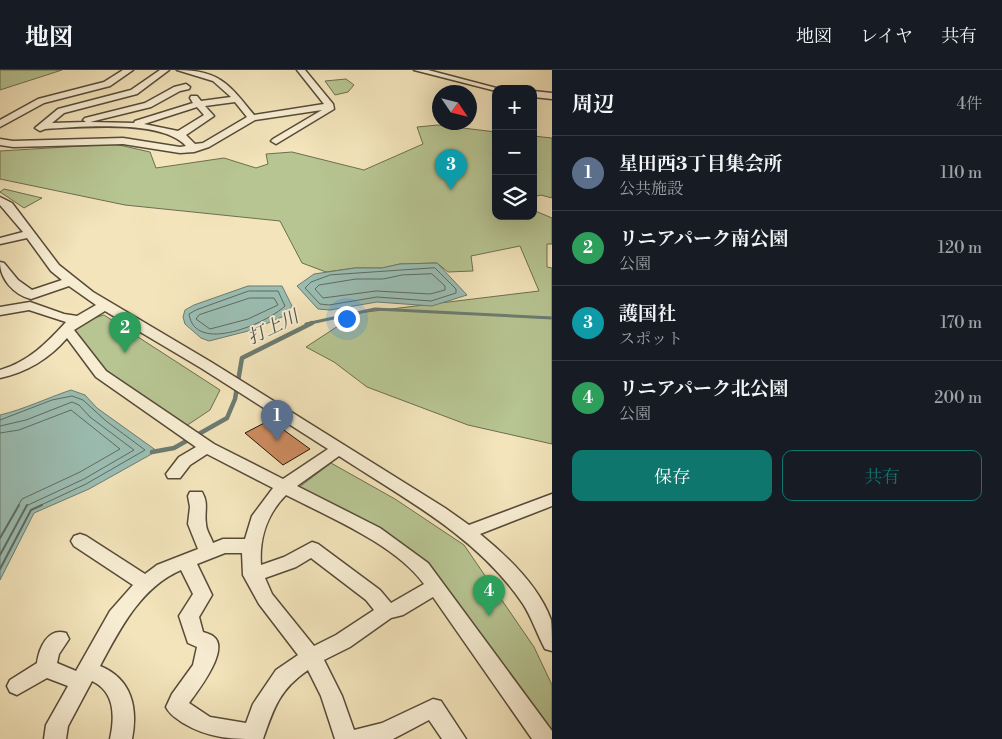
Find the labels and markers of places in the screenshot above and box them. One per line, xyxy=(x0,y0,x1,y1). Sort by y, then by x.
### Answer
pin: 3 xyxy=(435,149,467,190)
pin: 2 xyxy=(109,312,141,353)
pin: 1 xyxy=(261,400,293,441)
pin: 4 xyxy=(473,575,505,616)

